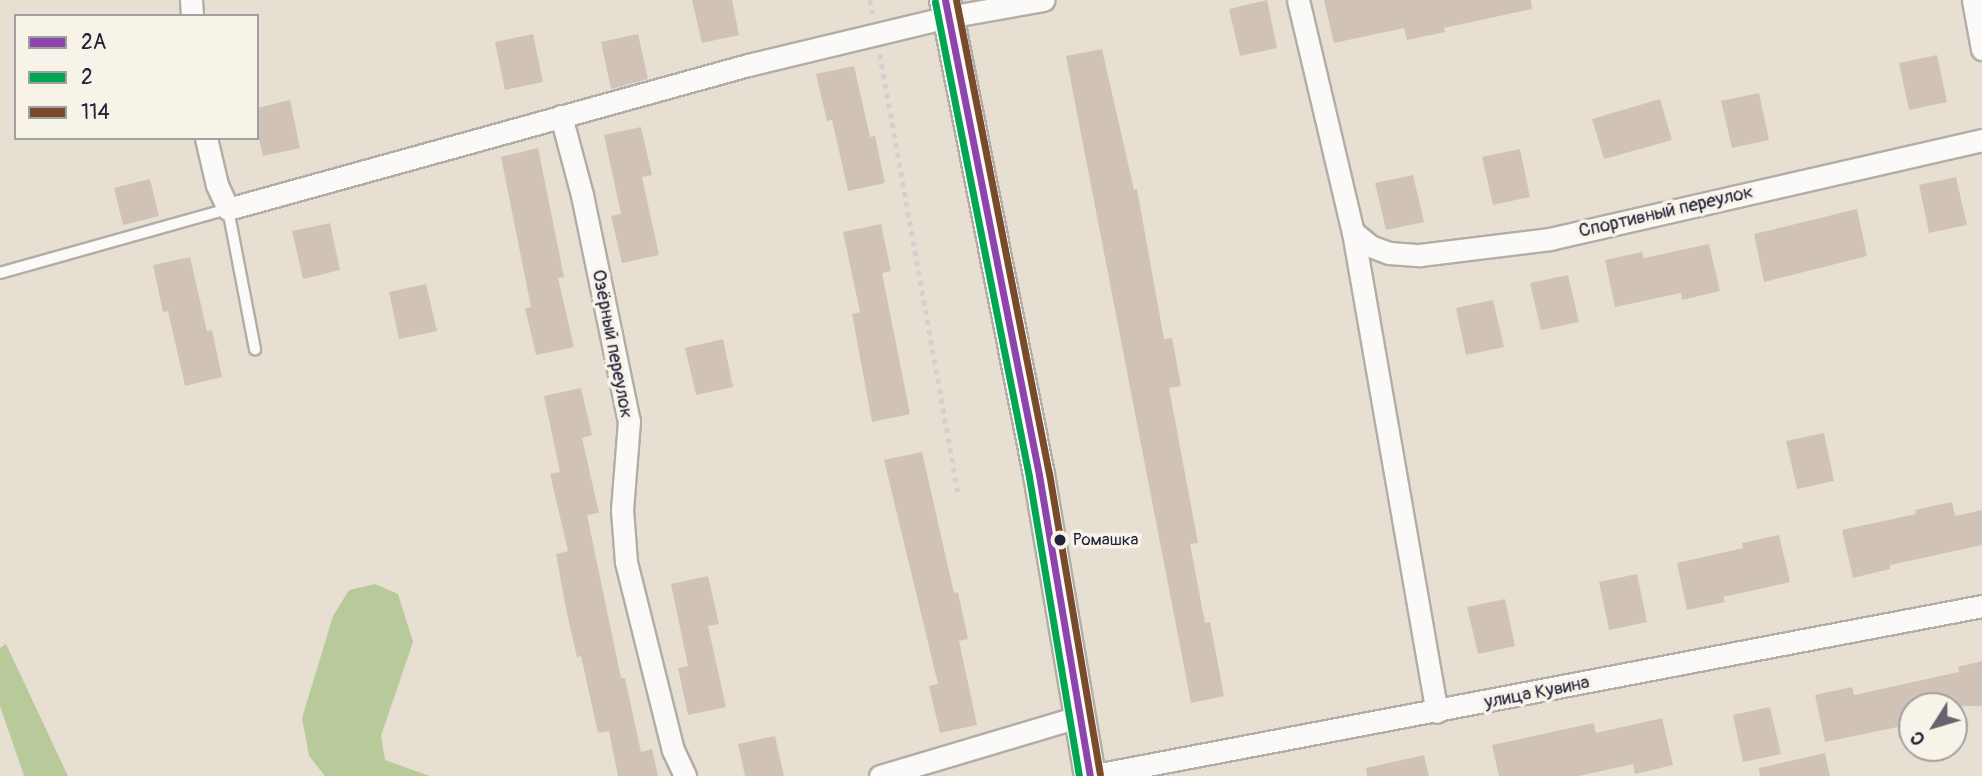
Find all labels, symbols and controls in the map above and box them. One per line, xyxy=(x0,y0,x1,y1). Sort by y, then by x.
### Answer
legend xyxy=(14,14,259,140)
text: 2А xyxy=(81,29,106,56)
text: 2 xyxy=(81,64,93,91)
text: 114 xyxy=(81,99,110,126)
street label: Спортивный переулок xyxy=(1577,181,1755,243)
street label: Озёрный переулок xyxy=(586,268,638,420)
place label: Ромашка xyxy=(1073,530,1138,550)
marker: Ромашка xyxy=(1053,533,1067,547)
street label: улица Кувина xyxy=(1483,672,1591,714)
north arrow xyxy=(1898,692,1968,762)
text: С xyxy=(1905,727,1931,750)

